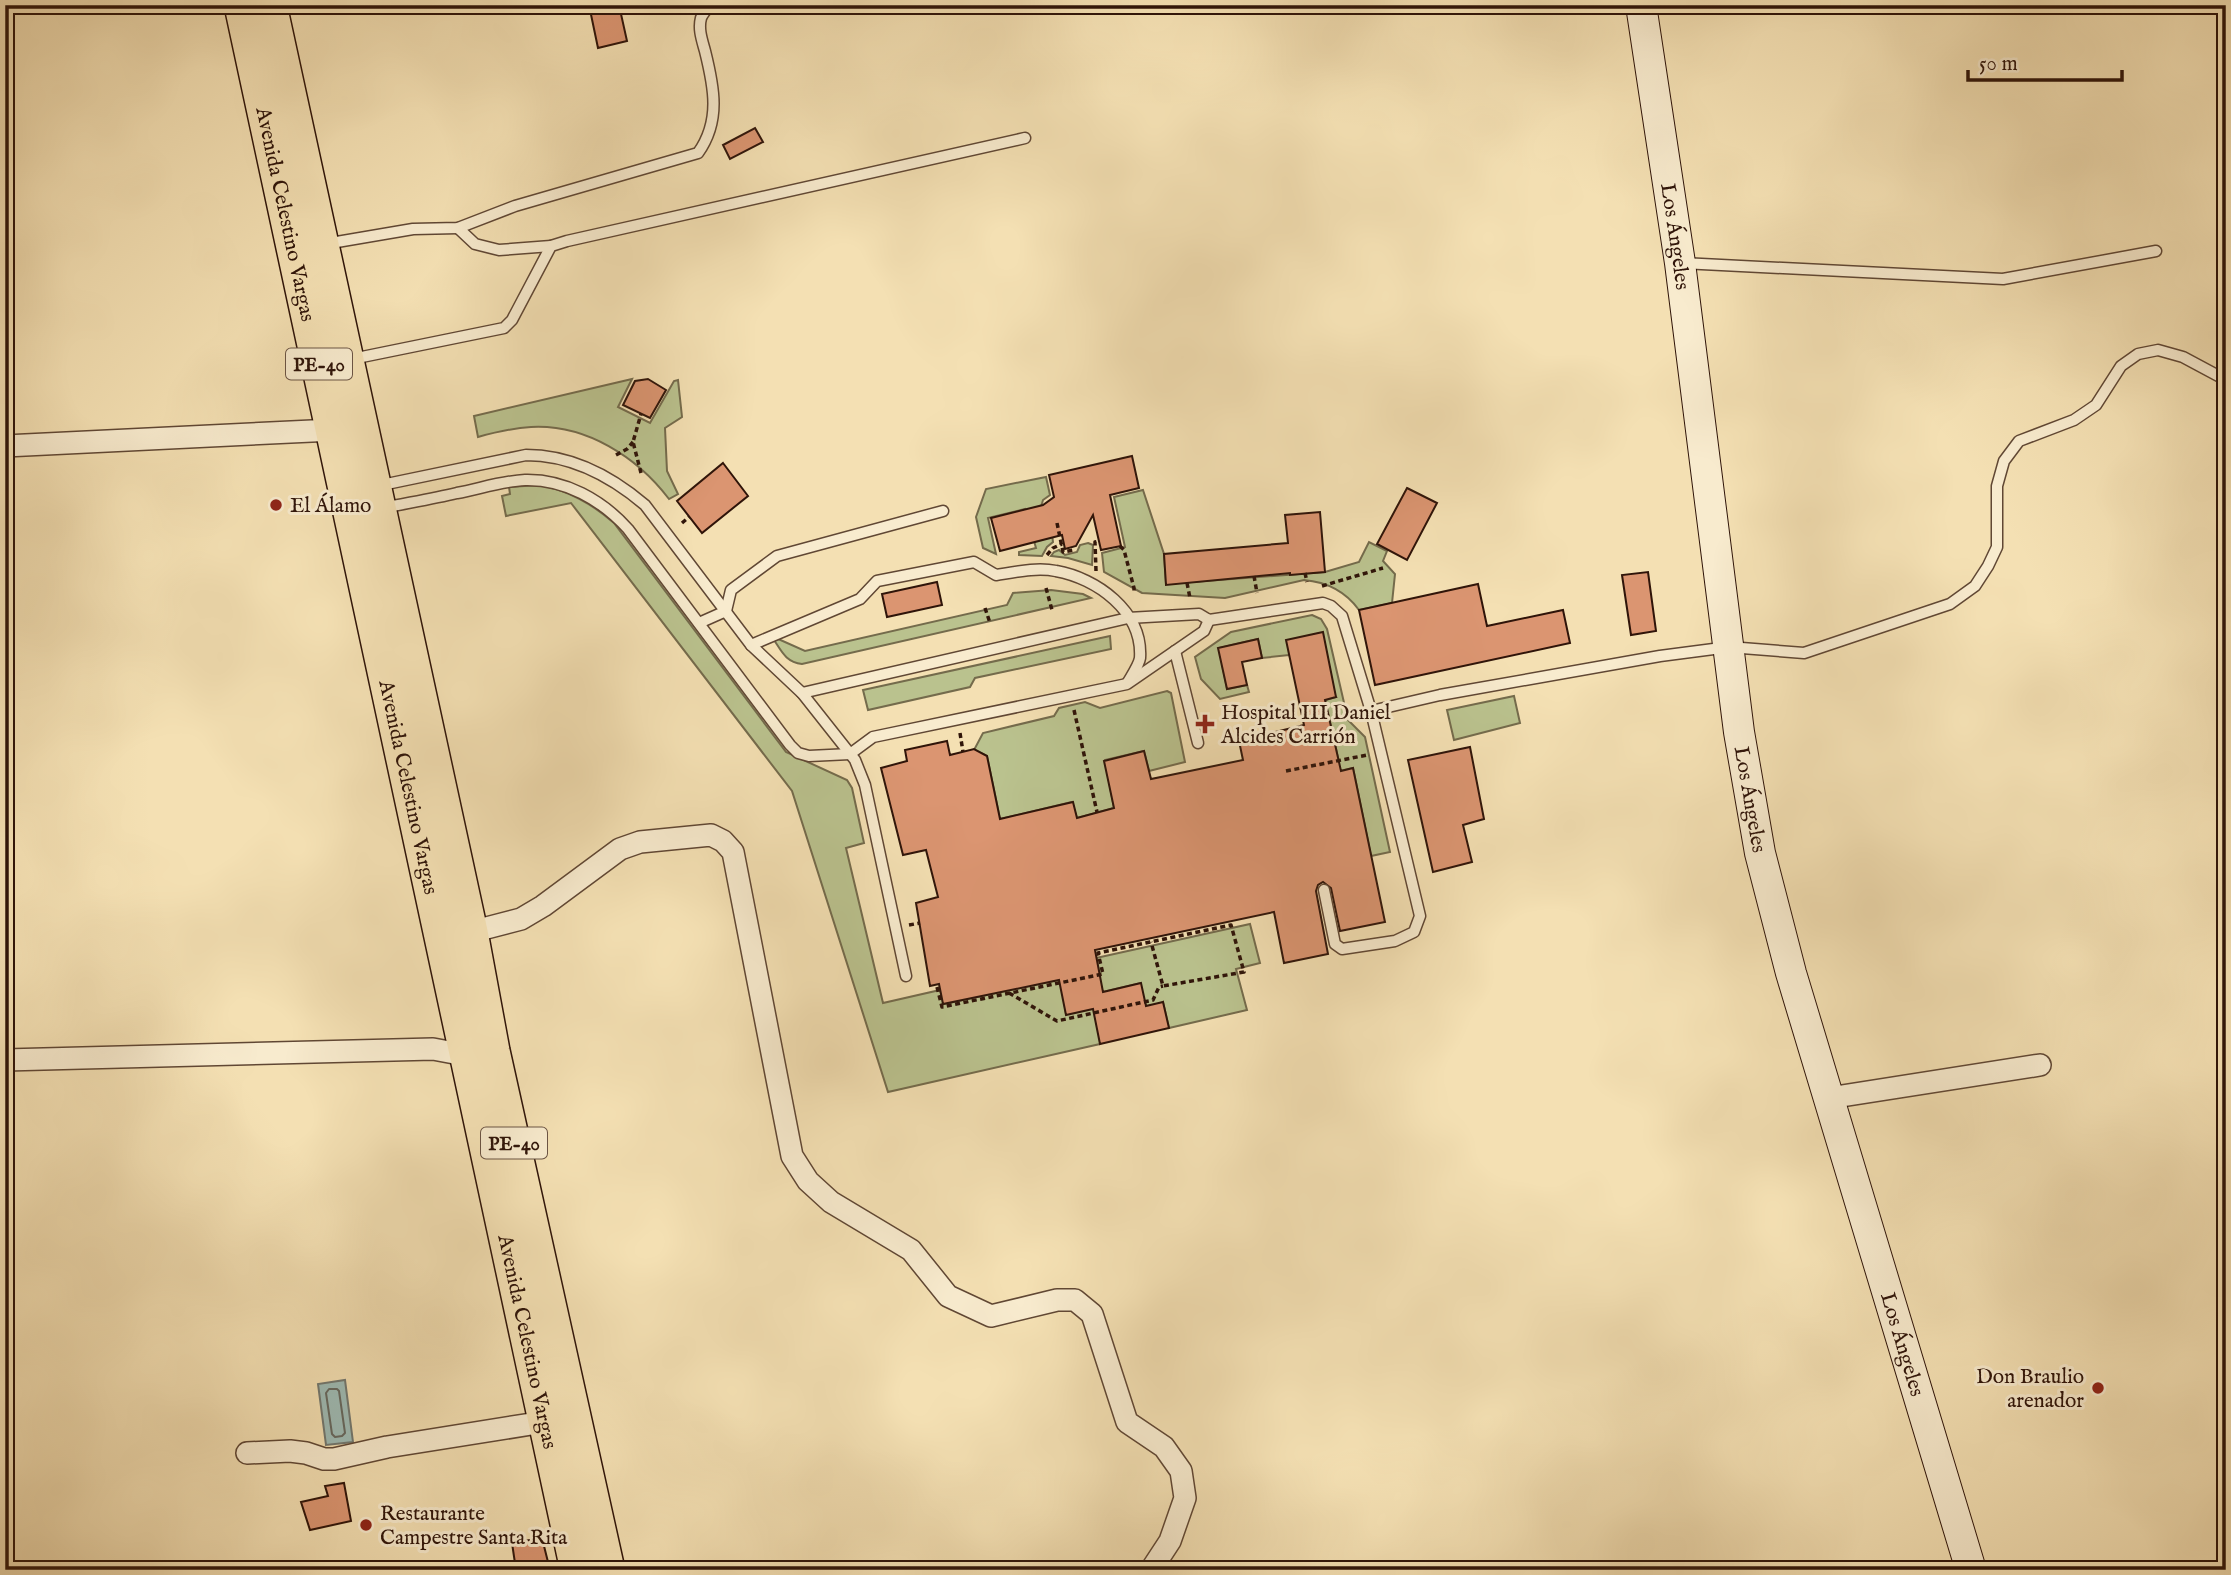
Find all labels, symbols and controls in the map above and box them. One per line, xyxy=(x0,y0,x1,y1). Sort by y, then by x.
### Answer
scale bar xyxy=(1968,38,2122,82)
text: 50 m xyxy=(1979,51,2018,78)
street label: Avenida Celestino Vargas xyxy=(248,104,321,324)
street label: Los Ángeles xyxy=(1653,181,1695,292)
road number: PE-40 xyxy=(286,348,352,380)
place label: El Álamo xyxy=(290,492,371,520)
marker: El Álamo xyxy=(268,497,284,513)
street label: Avenida Celestino Vargas xyxy=(371,677,444,897)
place label: Hospital III Daniel Alcides Carrión xyxy=(1220,700,1391,751)
marker: Hospital III Daniel Alcides Carrión xyxy=(1195,714,1215,734)
street label: Los Ángeles xyxy=(1727,744,1772,855)
road number: PE-40 xyxy=(481,1128,547,1158)
street label: Avenida Celestino Vargas xyxy=(490,1231,563,1452)
street label: Los Ángeles xyxy=(1873,1289,1930,1400)
place label: Don Braulio arenador xyxy=(1976,1364,2084,1415)
marker: Don Braulio arenador xyxy=(2090,1380,2106,1396)
place label: Restaurante Campestre Santa Rita xyxy=(380,1501,568,1552)
marker: Restaurante Campestre Santa Rita xyxy=(358,1517,374,1533)

